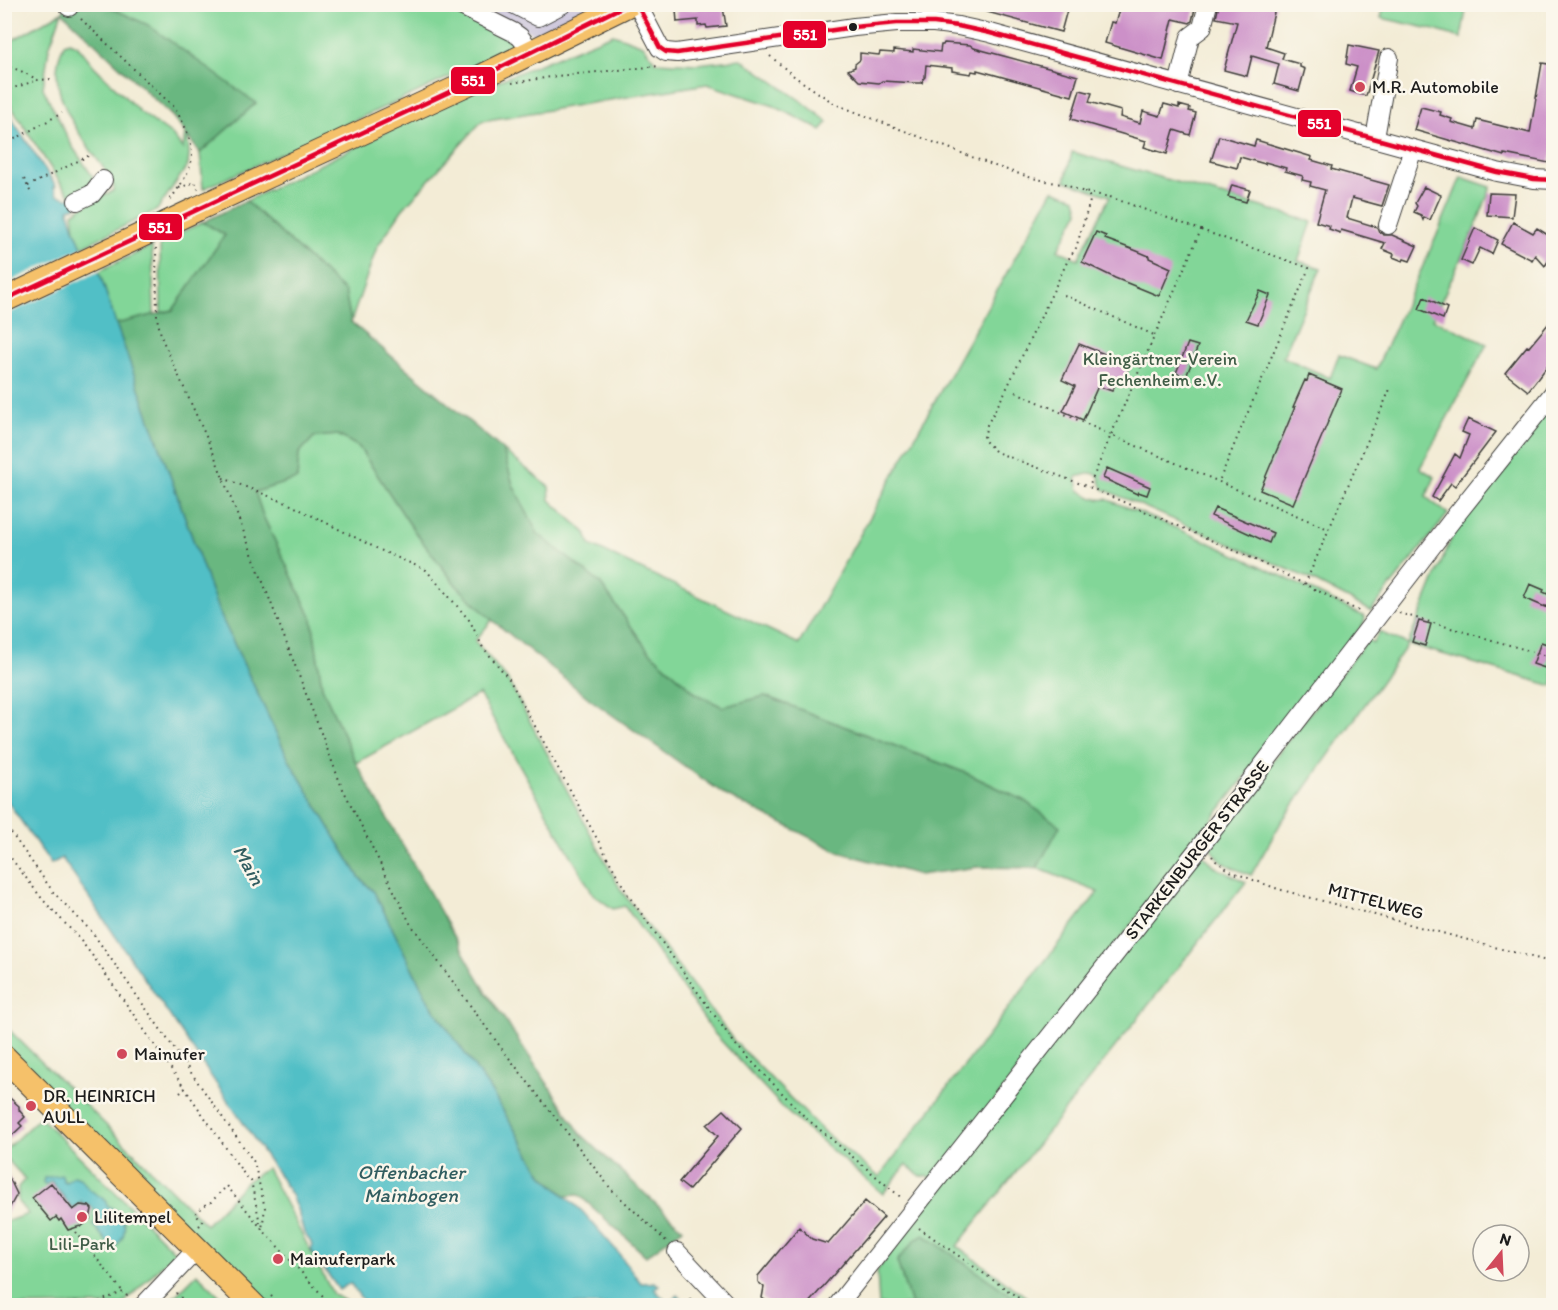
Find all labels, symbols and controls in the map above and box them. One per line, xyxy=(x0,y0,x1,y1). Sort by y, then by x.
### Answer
line badge: 551 xyxy=(782,20,827,49)
unlabelled marker xyxy=(847,21,859,33)
text: 551 xyxy=(793,25,818,44)
line badge: 551 xyxy=(450,66,496,95)
text: 551 xyxy=(461,71,486,90)
place label: M.R. Automobile xyxy=(1372,76,1499,98)
marker: M.R. Automobile xyxy=(1353,80,1367,94)
line badge: 551 xyxy=(1297,109,1342,138)
text: 551 xyxy=(1307,114,1332,133)
line badge: 551 xyxy=(138,213,183,241)
text: 551 xyxy=(148,218,173,237)
park label: Kleingärtner-Verein Fechenheim e.V. xyxy=(1083,348,1237,391)
street label: STARKENBURGER STRASSE xyxy=(1120,756,1274,944)
water label: Main xyxy=(228,841,270,890)
street label: MITTELWEG xyxy=(1326,878,1426,924)
place label: Mainufer xyxy=(134,1043,206,1065)
marker: Mainufer xyxy=(115,1047,129,1061)
place label: DR. HEINRICH AULL xyxy=(43,1085,156,1128)
marker: DR. HEINRICH AULL xyxy=(24,1099,38,1113)
water label: Offenbacher Mainbogen xyxy=(357,1160,467,1207)
place label: Lilitempel xyxy=(94,1206,171,1228)
marker: Lilitempel xyxy=(75,1210,89,1224)
north arrow xyxy=(1471,1223,1531,1283)
text: N xyxy=(1497,1229,1514,1250)
park label: Lili-Park xyxy=(49,1233,116,1255)
place label: Mainuferpark xyxy=(290,1248,396,1270)
marker: Mainuferpark xyxy=(271,1252,285,1266)

